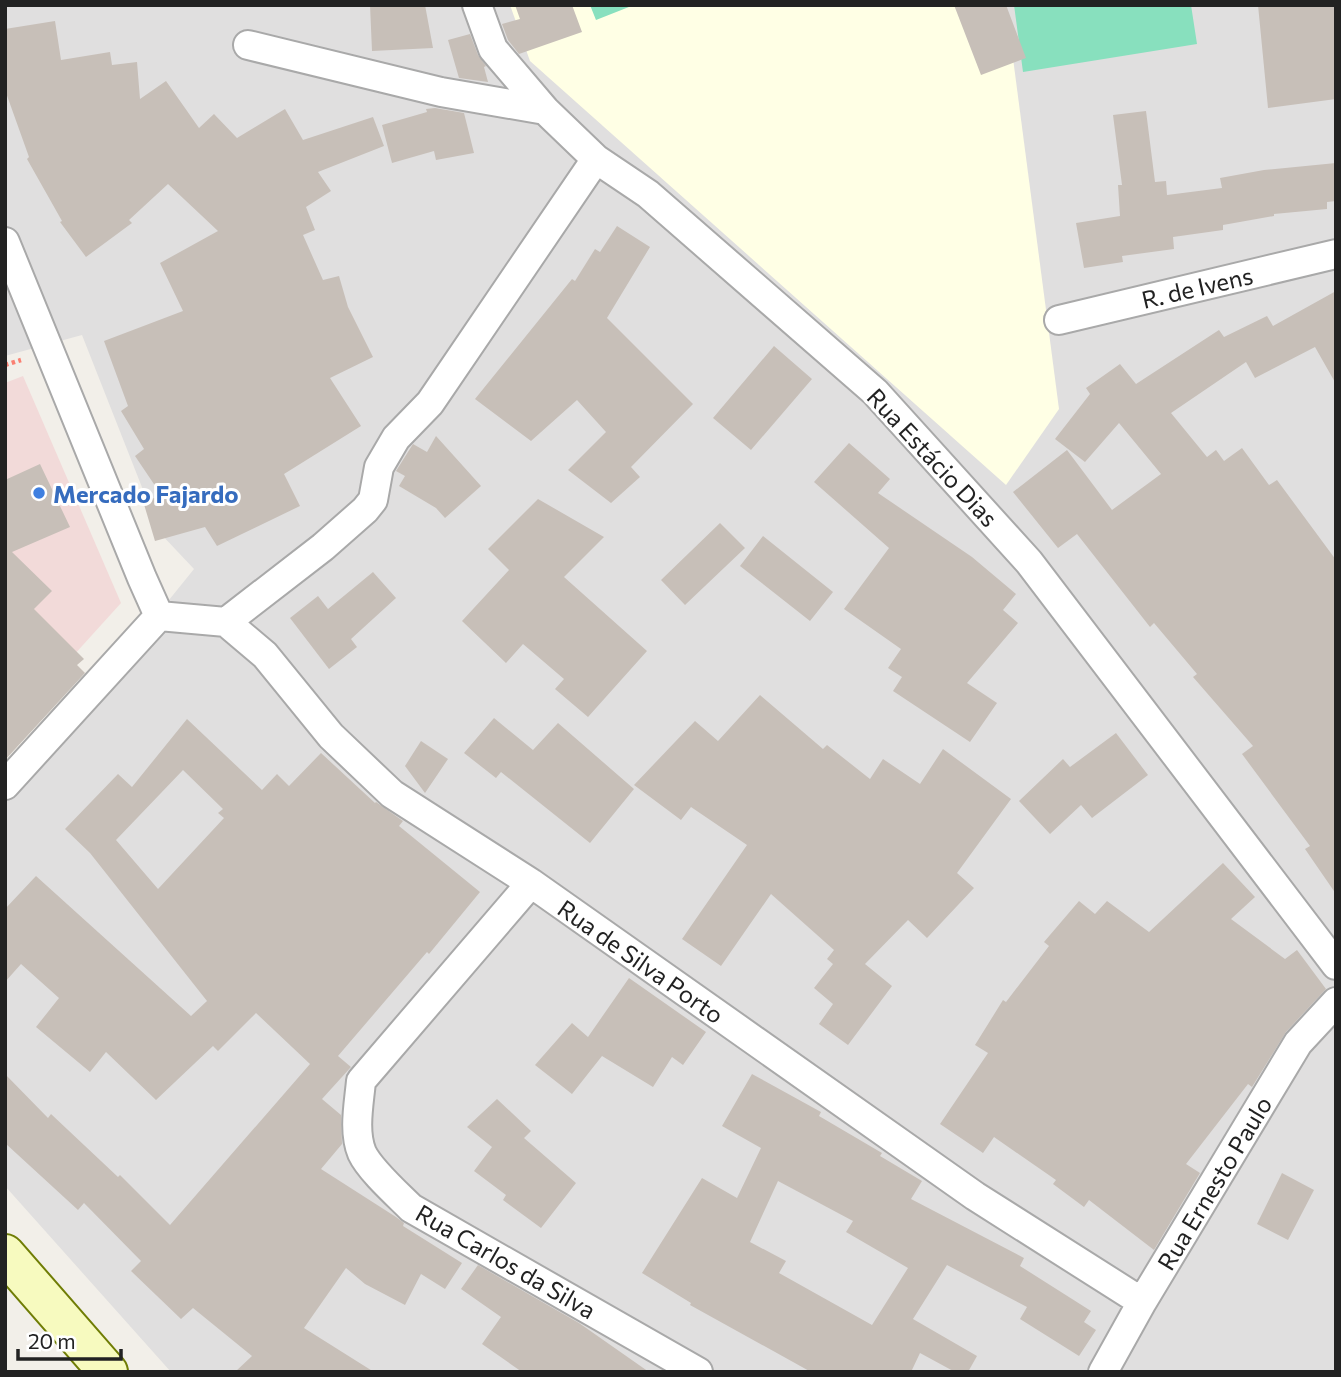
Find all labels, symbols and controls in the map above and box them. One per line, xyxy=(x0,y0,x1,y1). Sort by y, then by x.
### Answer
street label: R. de Ivens xyxy=(1138,260,1256,314)
street label: Rua Estácio Dias xyxy=(862,382,1004,532)
place label: Mercado Fajardo xyxy=(53,479,239,508)
marker: Mercado Fajardo xyxy=(31,485,47,501)
street label: Rua de Silva Porto xyxy=(553,893,729,1029)
street label: Rua Ernesto Paulo xyxy=(1151,1091,1277,1275)
street label: Rua Carlos da Silva xyxy=(411,1198,601,1324)
scale bar xyxy=(18,1318,121,1362)
text: 20 m xyxy=(28,1328,76,1353)

